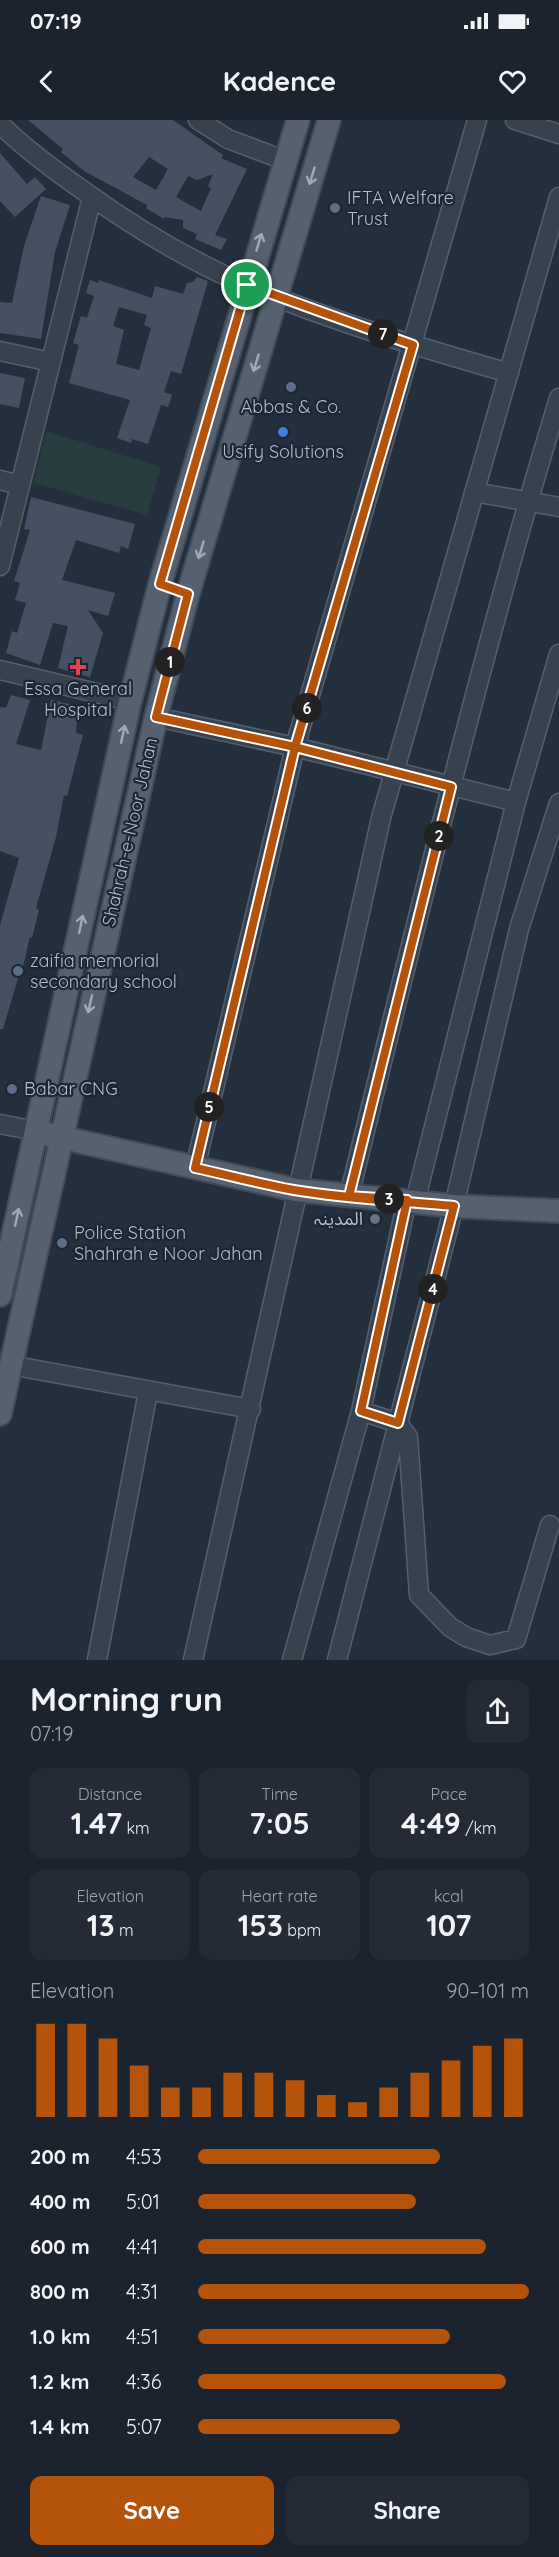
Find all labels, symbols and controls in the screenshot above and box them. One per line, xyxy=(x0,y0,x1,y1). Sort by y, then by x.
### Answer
text: 07:19 xyxy=(30,7,82,35)
text: Kadence xyxy=(223,64,336,98)
icon: back xyxy=(30,65,63,98)
icon: heart xyxy=(496,65,529,98)
one-way arrow xyxy=(306,166,317,185)
place label: IFTA Welfare Trust xyxy=(347,186,454,230)
marker: IFTA Welfare Trust xyxy=(328,201,342,215)
one-way arrow xyxy=(254,233,265,252)
pin xyxy=(221,259,272,310)
icon: arrive xyxy=(230,268,263,301)
pin: 7 xyxy=(368,319,398,349)
text: 7 xyxy=(379,324,387,344)
one-way arrow xyxy=(250,353,261,372)
marker: Abbas & Co. xyxy=(284,380,298,394)
place label: Abbas & Co. xyxy=(241,395,341,418)
marker: Usify Solutions xyxy=(276,425,290,439)
place label: Usify Solutions xyxy=(222,440,344,463)
one-way arrow xyxy=(195,540,206,559)
pin: 1 xyxy=(155,647,185,677)
text: 1 xyxy=(167,652,173,672)
marker: Essa General Hospital xyxy=(69,658,87,676)
place label: Essa General Hospital xyxy=(24,677,132,721)
pin: 6 xyxy=(292,693,322,723)
text: 6 xyxy=(303,698,311,718)
one-way arrow xyxy=(118,725,129,744)
street label: Shahrah-e-Noor Jahan xyxy=(97,735,162,928)
pin: 2 xyxy=(424,821,454,851)
text: 2 xyxy=(434,826,444,846)
one-way arrow xyxy=(76,915,88,934)
place label: zaifia memorial secondary school xyxy=(30,949,177,993)
marker: zaifia memorial secondary school xyxy=(11,964,25,978)
one-way arrow xyxy=(84,995,96,1014)
place label: Babar CNG xyxy=(24,1077,118,1100)
marker: Babar CNG xyxy=(5,1082,19,1096)
pin: 5 xyxy=(194,1092,224,1122)
text: 5 xyxy=(204,1097,214,1117)
pin: 3 xyxy=(374,1184,404,1214)
text: 3 xyxy=(385,1189,393,1209)
place label: المدینہ xyxy=(314,1207,363,1230)
one-way arrow xyxy=(12,1208,23,1228)
marker: المدینہ xyxy=(368,1212,382,1226)
place label: Police Station Shahrah e Noor Jahan xyxy=(74,1221,263,1265)
marker: Police Station Shahrah e Noor Jahan xyxy=(55,1236,69,1250)
pin: 4 xyxy=(418,1274,448,1304)
text: 4 xyxy=(428,1279,438,1299)
text: Morning run xyxy=(30,1678,223,1719)
button: share xyxy=(466,1680,529,1743)
text: 07:19 xyxy=(30,1721,73,1746)
text: Distance xyxy=(78,1784,142,1804)
text: Time xyxy=(261,1784,298,1804)
text: Pace xyxy=(431,1784,467,1804)
text: 1.47 xyxy=(71,1804,122,1842)
text: 7:05 xyxy=(249,1804,310,1842)
text: 4:49 xyxy=(401,1804,461,1842)
text: km xyxy=(122,1818,150,1838)
text: /km xyxy=(461,1818,497,1838)
text: Elevation xyxy=(76,1886,144,1906)
text: Heart rate xyxy=(241,1886,318,1906)
text: kcal xyxy=(434,1886,464,1906)
text: 13 xyxy=(87,1906,115,1944)
text: 153 xyxy=(238,1906,283,1944)
text: 107 xyxy=(426,1906,472,1944)
text: m xyxy=(115,1920,134,1940)
text: bpm xyxy=(283,1920,321,1940)
text: Elevation xyxy=(30,1978,114,2003)
text: 90–101 m xyxy=(446,1978,529,2003)
text: 200 m xyxy=(30,2144,90,2169)
text: 4:53 xyxy=(126,2144,162,2169)
text: 400 m xyxy=(30,2189,90,2214)
text: 5:01 xyxy=(126,2189,160,2214)
text: 600 m xyxy=(30,2234,90,2259)
text: 4:41 xyxy=(126,2234,158,2259)
text: 800 m xyxy=(30,2279,90,2304)
text: 4:31 xyxy=(126,2279,158,2304)
text: 1.0 km xyxy=(30,2324,90,2349)
text: 4:51 xyxy=(126,2324,159,2349)
text: 1.2 km xyxy=(30,2369,90,2394)
text: 4:36 xyxy=(126,2369,162,2394)
text: 1.4 km xyxy=(30,2414,89,2439)
text: 5:07 xyxy=(126,2414,162,2439)
button: Save xyxy=(30,2476,274,2545)
button: Share xyxy=(286,2476,529,2545)

